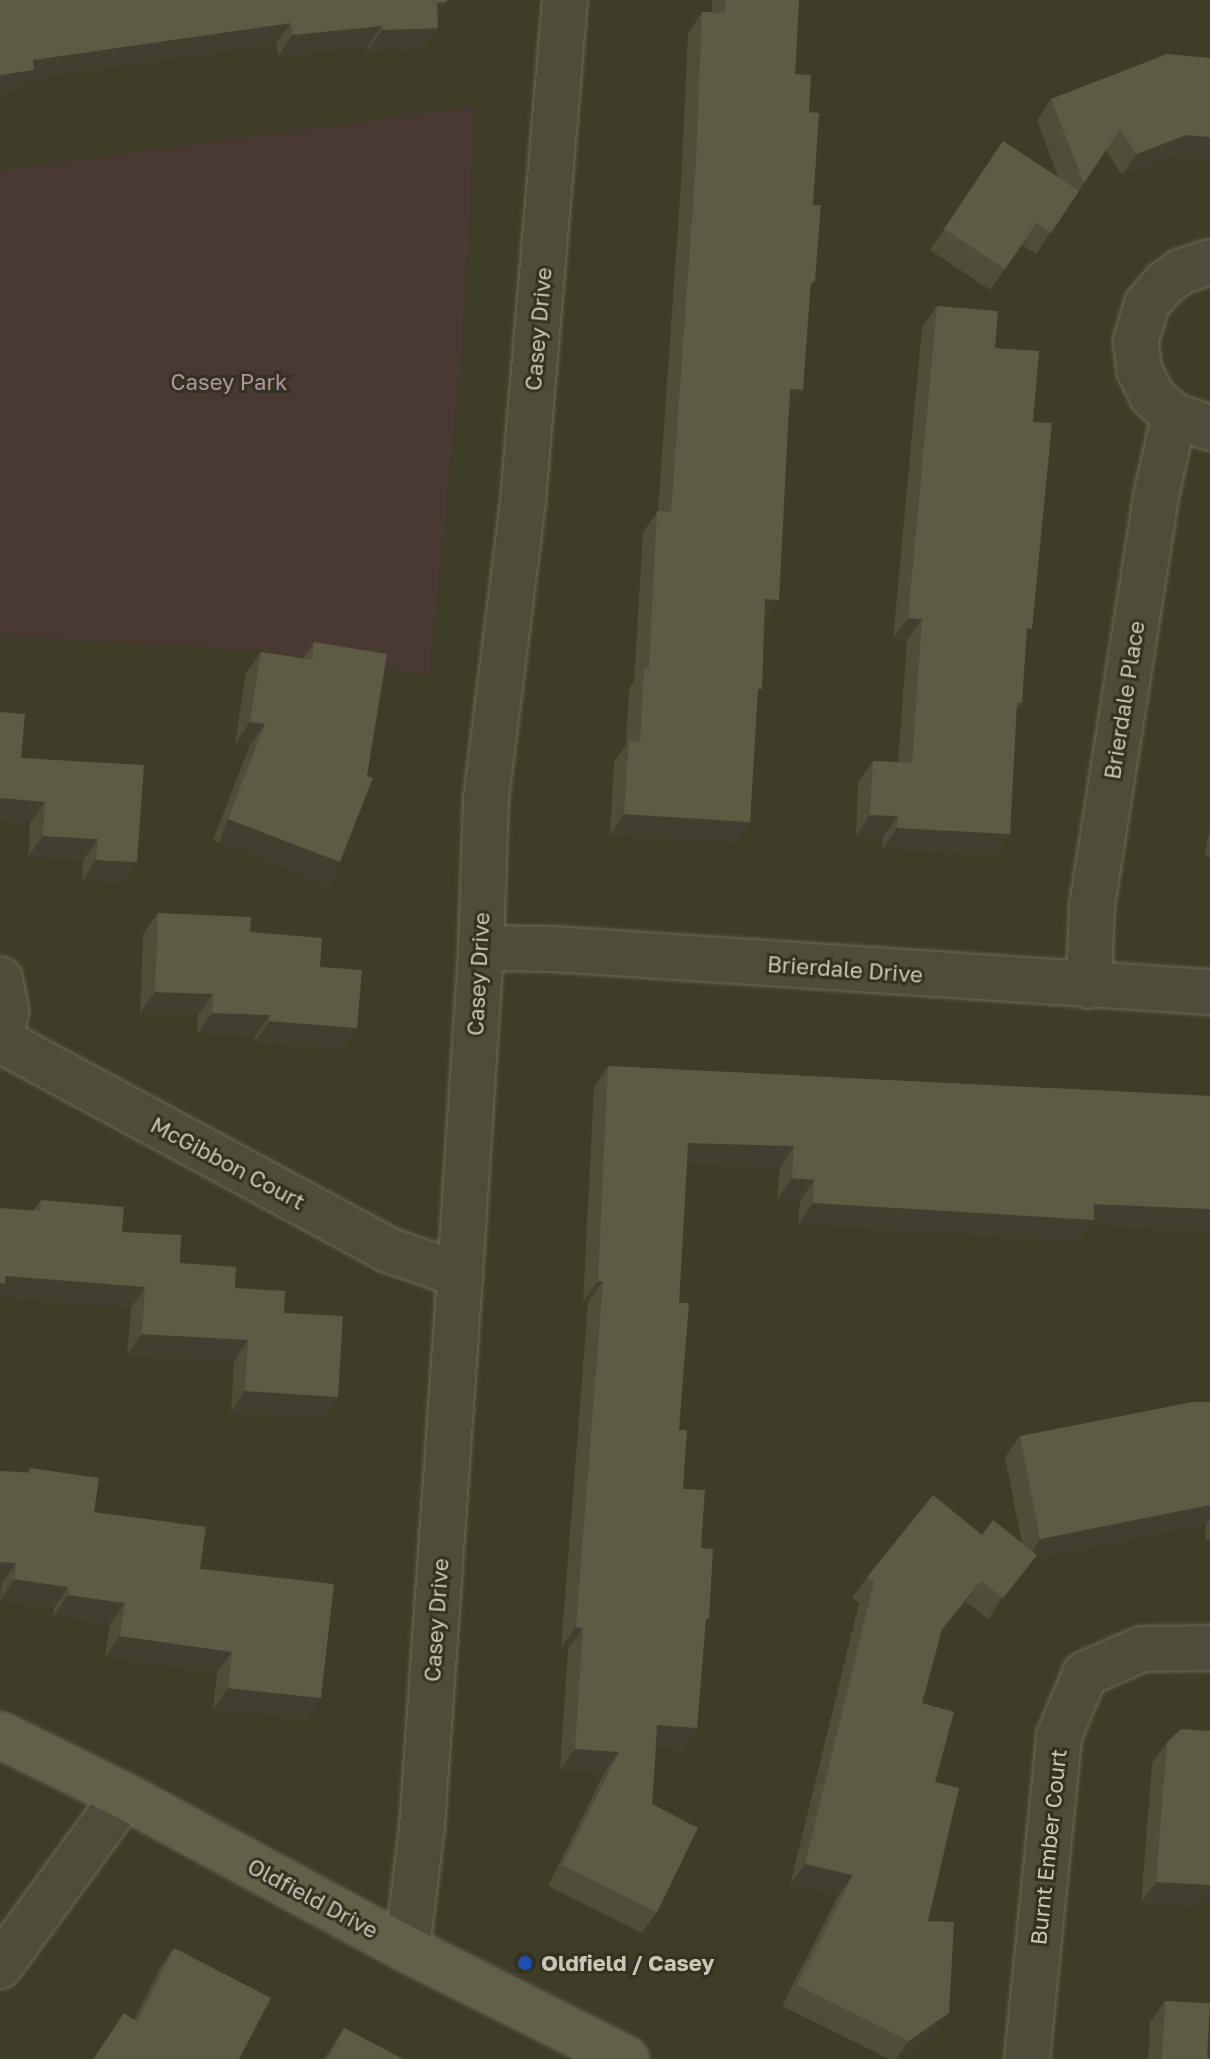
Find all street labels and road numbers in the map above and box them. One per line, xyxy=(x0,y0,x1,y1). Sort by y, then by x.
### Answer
street label: Casey Drive xyxy=(519,266,557,392)
street label: Brierdale Place xyxy=(1098,619,1150,781)
street label: Casey Drive xyxy=(462,912,494,1036)
street label: Brierdale Drive xyxy=(766,950,924,988)
street label: McGibbon Court xyxy=(146,1111,310,1215)
street label: Casey Drive xyxy=(419,1557,453,1683)
street label: Burnt Ember Court xyxy=(1025,1748,1071,1946)
street label: Oldfield Drive xyxy=(243,1853,383,1943)

